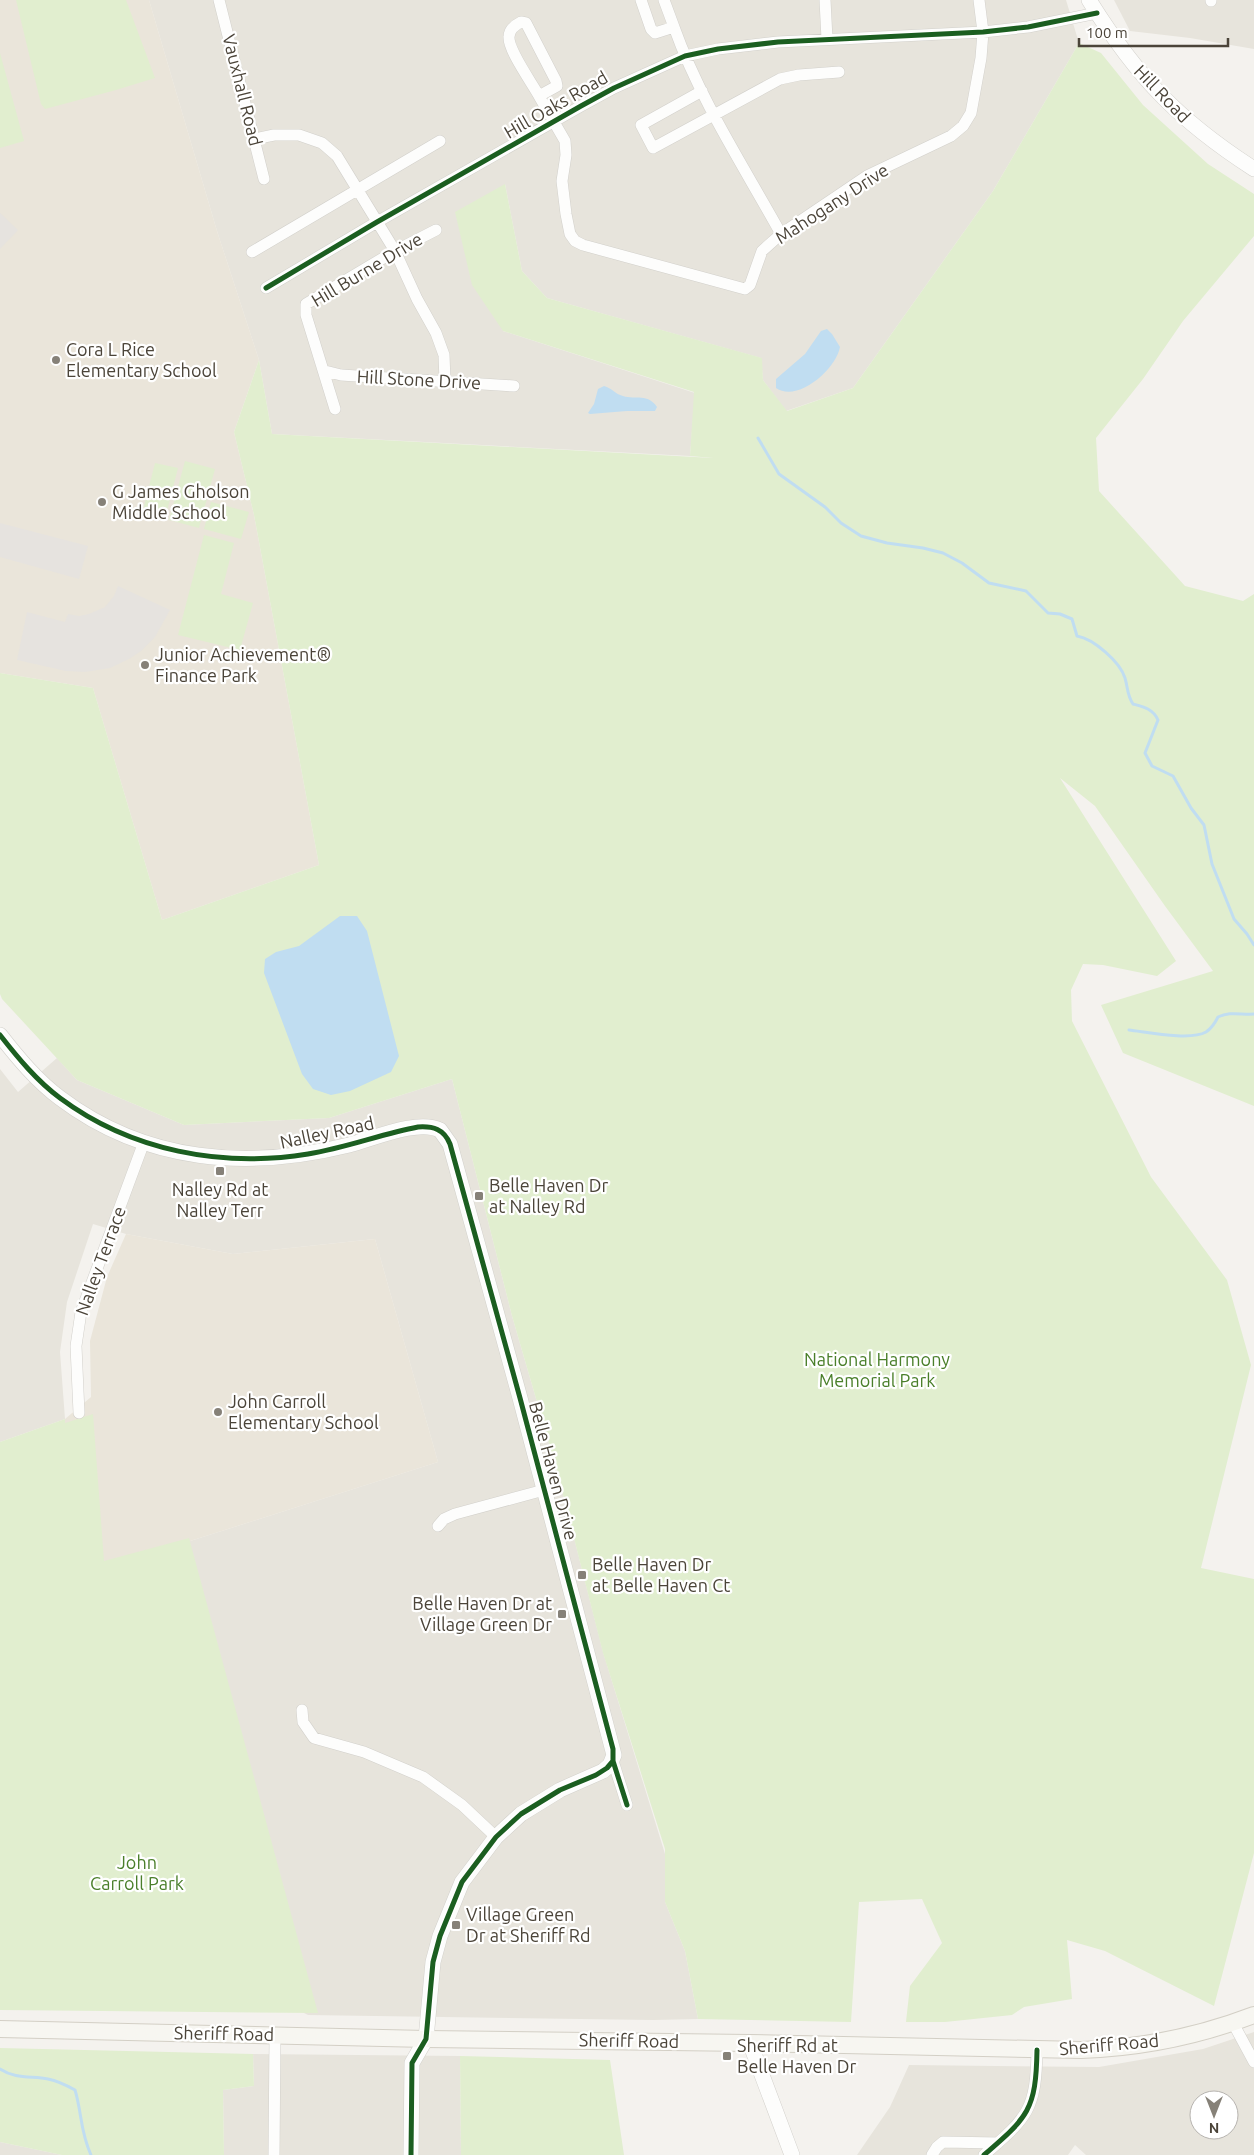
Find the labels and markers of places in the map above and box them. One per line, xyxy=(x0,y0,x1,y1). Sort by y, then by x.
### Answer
place label: Cora L Rice Elementary School xyxy=(66,339,217,380)
marker: Cora L Rice Elementary School xyxy=(50,354,62,366)
place label: G James Gholson Middle School xyxy=(112,481,250,522)
marker: G James Gholson Middle School xyxy=(96,496,108,508)
place label: Junior Achievement® Finance Park xyxy=(155,644,331,685)
marker: Junior Achievement® Finance Park xyxy=(139,659,151,671)
marker: Nalley Rd at Nalley Terr xyxy=(214,1165,226,1177)
place label: Belle Haven Dr at Nalley Rd xyxy=(489,1175,608,1216)
place label: Nalley Rd at Nalley Terr xyxy=(172,1179,268,1220)
marker: Belle Haven Dr at Nalley Rd xyxy=(473,1190,485,1202)
place label: John Carroll Elementary School xyxy=(228,1391,379,1432)
marker: John Carroll Elementary School xyxy=(212,1406,224,1418)
place label: Belle Haven Dr at Belle Haven Ct xyxy=(592,1554,730,1595)
marker: Belle Haven Dr at Belle Haven Ct xyxy=(576,1569,588,1581)
place label: Belle Haven Dr at Village Green Dr xyxy=(412,1593,552,1634)
marker: Belle Haven Dr at Village Green Dr xyxy=(556,1608,568,1620)
place label: Village Green Dr at Sheriff Rd xyxy=(466,1904,591,1945)
marker: Village Green Dr at Sheriff Rd xyxy=(450,1919,462,1931)
place label: Sheriff Rd at Belle Haven Dr xyxy=(737,2035,856,2076)
marker: Sheriff Rd at Belle Haven Dr xyxy=(721,2050,733,2062)

